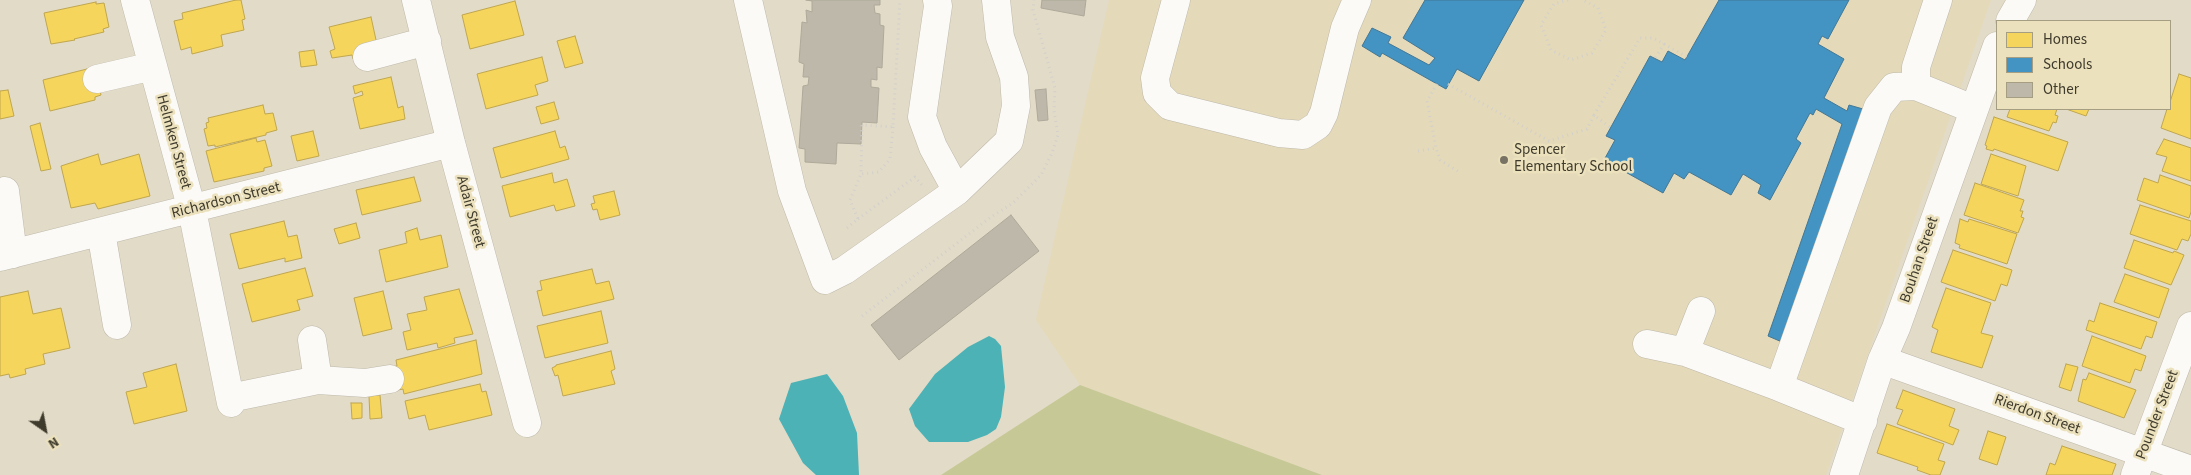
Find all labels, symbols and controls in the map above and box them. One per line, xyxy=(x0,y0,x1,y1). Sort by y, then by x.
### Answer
legend xyxy=(1996,20,2171,110)
text: Homes xyxy=(2043,29,2087,50)
text: Schools xyxy=(2043,54,2092,75)
text: Other xyxy=(2043,79,2079,100)
street label: Helmken Street xyxy=(152,93,194,191)
place label: Spencer Elementary School xyxy=(1514,142,1632,177)
marker: Spencer Elementary School xyxy=(1498,154,1510,166)
street label: Adair Street xyxy=(452,174,488,250)
street label: Richardson Street xyxy=(170,179,282,223)
street label: Bouhan Street xyxy=(1897,215,1943,305)
street label: Pounder Street xyxy=(2133,368,2183,462)
street label: Rierdon Street xyxy=(1992,391,2082,439)
north arrow xyxy=(20,405,70,455)
text: N xyxy=(44,432,63,454)

